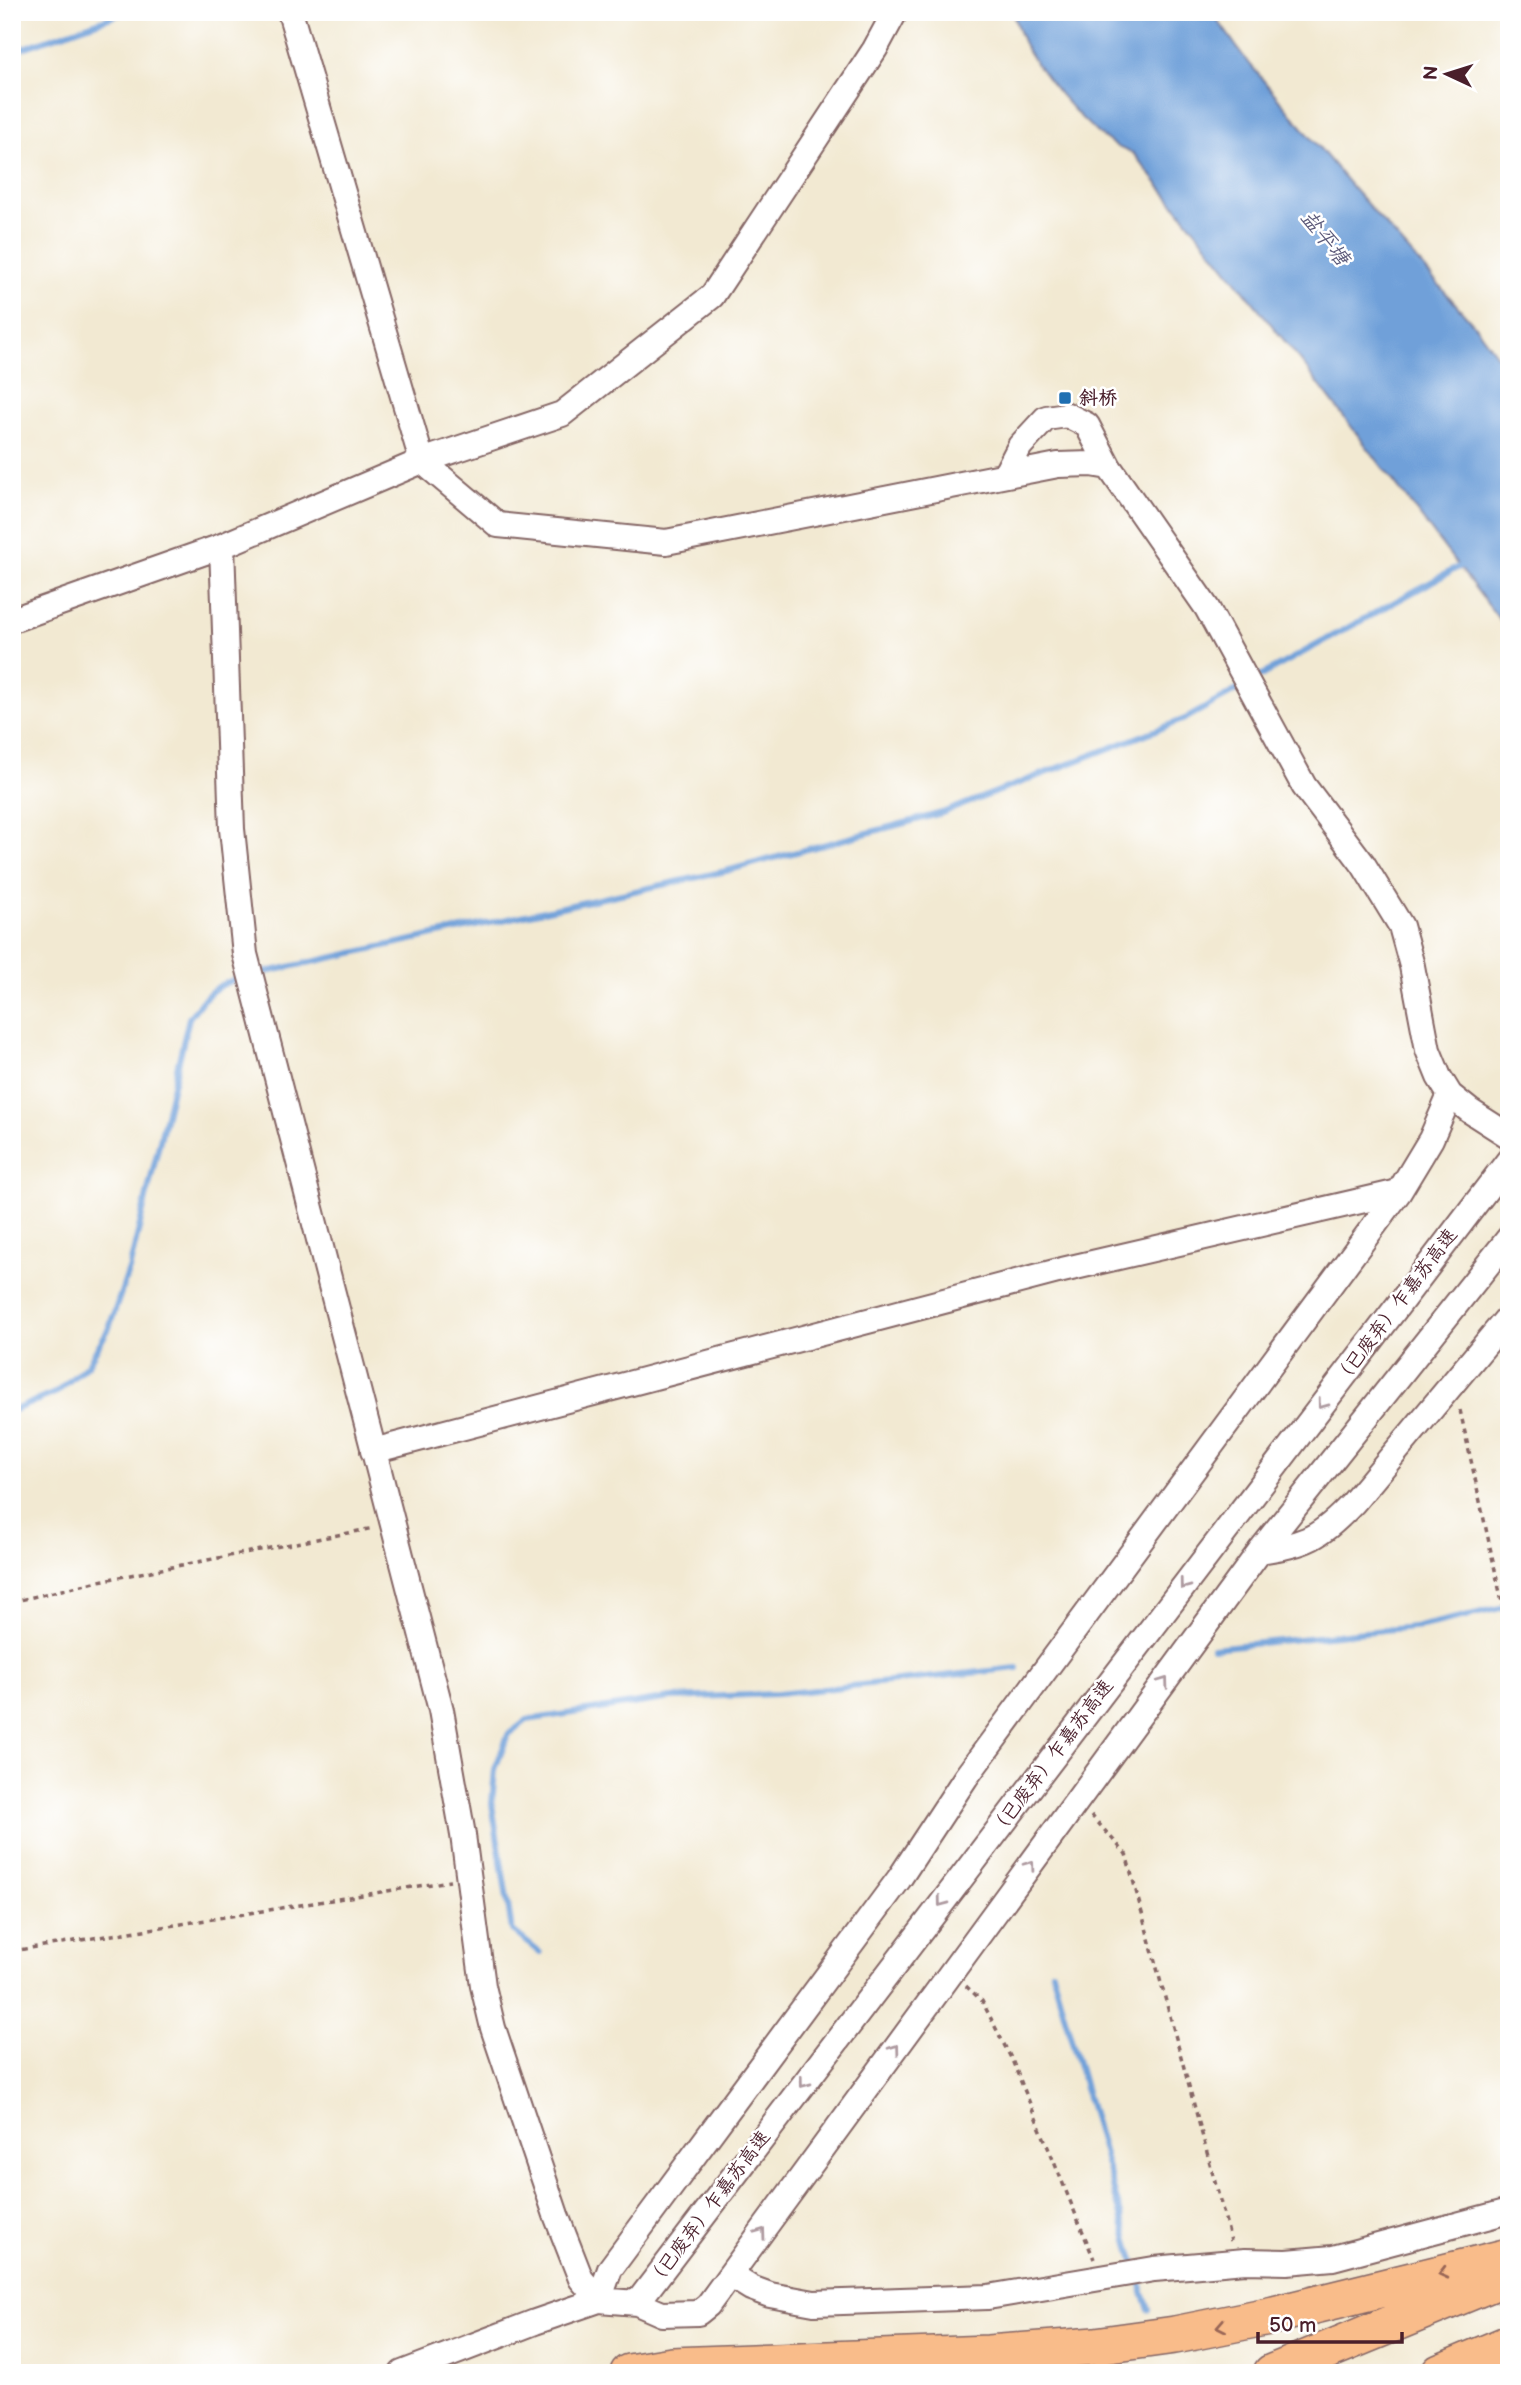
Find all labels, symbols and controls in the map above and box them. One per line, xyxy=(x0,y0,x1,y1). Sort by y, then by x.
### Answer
north arrow xyxy=(1412,38,1482,108)
text: N xyxy=(1420,65,1444,81)
water label: 盐平塘 xyxy=(1296,205,1355,272)
place label: 斜桥 xyxy=(1079,387,1117,410)
marker: 斜桥 xyxy=(1057,390,1073,406)
street label: （已废弃）乍嘉苏高速 xyxy=(1330,1224,1462,1390)
one-way arrow xyxy=(1317,1396,1330,1408)
one-way arrow xyxy=(1179,1577,1192,1590)
street label: （已废弃）乍嘉苏高速 xyxy=(986,1675,1118,1841)
one-way arrow xyxy=(1156,1677,1168,1690)
one-way arrow xyxy=(1021,1860,1034,1873)
one-way arrow xyxy=(938,1894,951,1907)
one-way arrow xyxy=(887,2044,900,2057)
one-way arrow xyxy=(800,2075,813,2088)
street label: （已废弃）乍嘉苏高速 xyxy=(643,2126,775,2292)
one-way arrow xyxy=(753,2228,765,2241)
one-way arrow xyxy=(1437,2265,1449,2279)
scale bar xyxy=(1258,2301,1402,2345)
text: 50 m xyxy=(1269,2313,1316,2338)
one-way arrow xyxy=(1215,2317,1227,2332)

